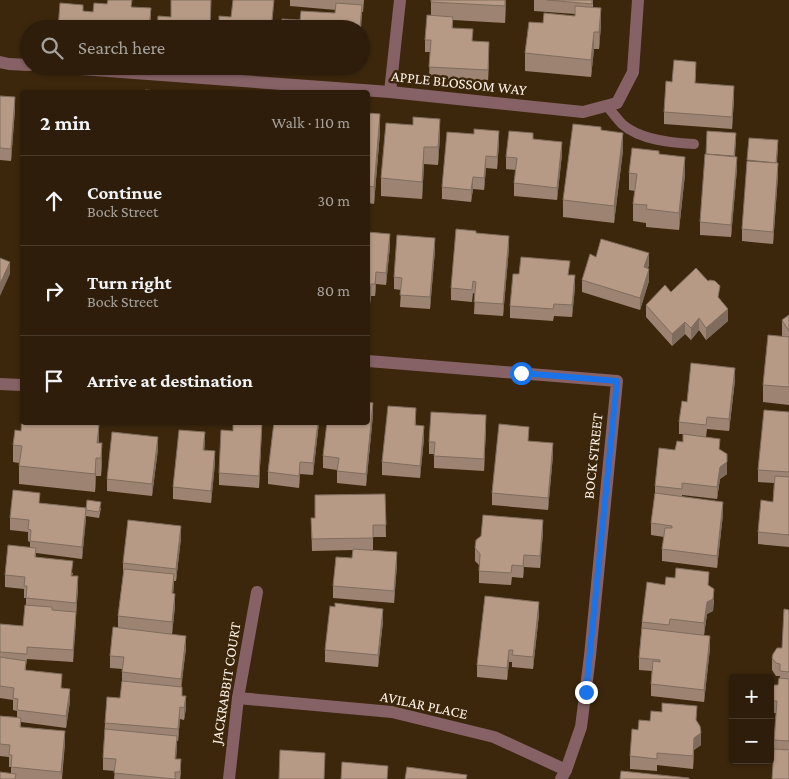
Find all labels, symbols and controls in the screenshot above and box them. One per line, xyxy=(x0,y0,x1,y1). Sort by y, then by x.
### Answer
search box xyxy=(20,20,370,75)
icon: search xyxy=(38,34,66,62)
text: Search here xyxy=(78,37,165,58)
street label: APPLE BLOSSOM WAY xyxy=(390,68,528,98)
text: 2 min xyxy=(40,111,91,135)
text: Walk · 110 m xyxy=(271,114,350,131)
text: Continue xyxy=(87,182,162,203)
icon: ahead xyxy=(40,187,68,215)
text: 30 m xyxy=(318,192,350,209)
text: Bock Street xyxy=(87,203,158,220)
text: Turn right xyxy=(87,272,172,293)
icon: right xyxy=(40,277,68,305)
text: 80 m xyxy=(316,282,350,299)
text: Bock Street xyxy=(87,293,158,310)
route start xyxy=(510,362,533,385)
icon: arrive xyxy=(40,367,68,395)
text: Arrive at destination xyxy=(87,370,253,391)
street label: BOCK STREET xyxy=(581,412,605,500)
street label: JACKRABBIT COURT xyxy=(208,621,245,747)
map controls xyxy=(729,674,774,764)
button: + xyxy=(729,674,774,719)
route end xyxy=(575,681,598,704)
street label: AVILAR PLACE xyxy=(379,688,469,722)
button: − xyxy=(729,719,774,764)

